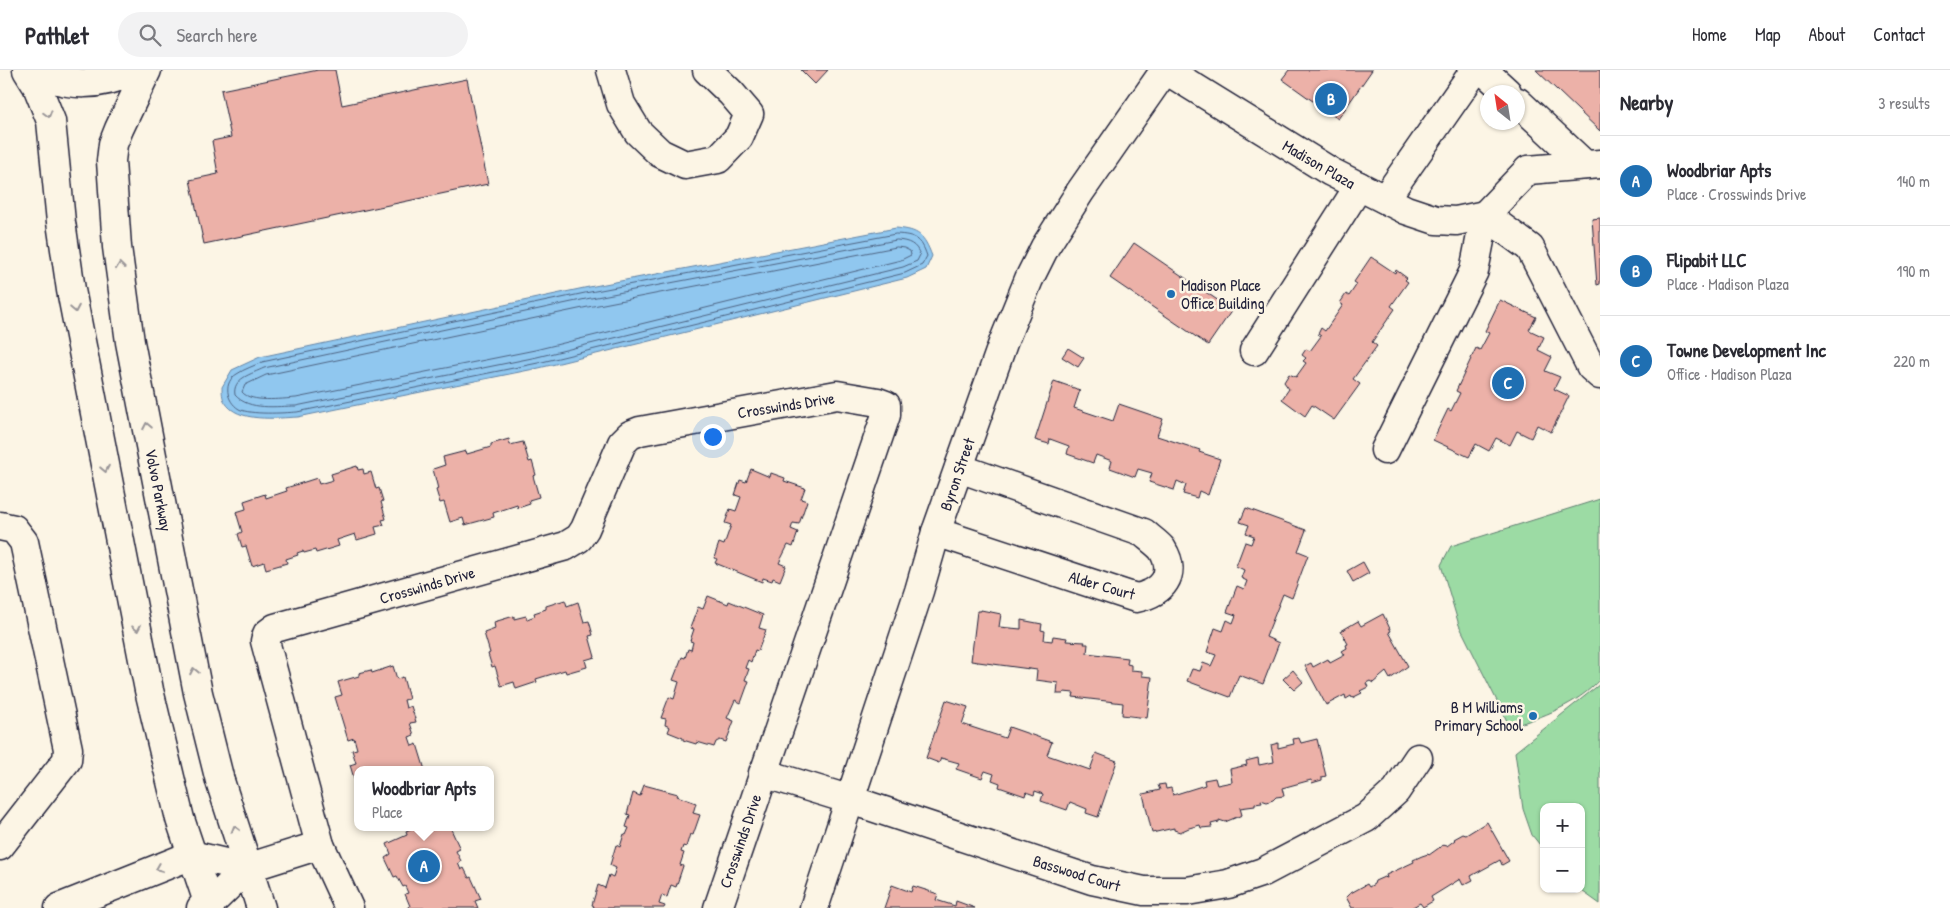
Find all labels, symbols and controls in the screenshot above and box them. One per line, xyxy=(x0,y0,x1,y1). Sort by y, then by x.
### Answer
search box xyxy=(118,12,468,57)
text: Pathlet xyxy=(25,19,88,51)
icon: search xyxy=(136,21,164,49)
text: Search here xyxy=(176,22,258,48)
text: Home xyxy=(1692,22,1727,47)
text: Map xyxy=(1755,22,1780,47)
text: About xyxy=(1808,22,1845,47)
text: Contact xyxy=(1873,22,1925,47)
pin: B xyxy=(1315,80,1347,118)
north arrow xyxy=(1480,85,1525,130)
text: Nearby xyxy=(1620,88,1673,117)
text: 3 results xyxy=(1878,92,1930,114)
one-way arrow xyxy=(43,109,53,117)
street label: Madison Plaza xyxy=(1279,134,1359,194)
text: Woodbriar Apts xyxy=(1667,157,1771,183)
text: A xyxy=(1632,170,1640,192)
text: 140 m xyxy=(1896,170,1930,192)
text: Place · Crosswinds Drive xyxy=(1667,183,1806,205)
text: Flipabit LLC xyxy=(1667,247,1747,273)
text: B xyxy=(1632,260,1640,282)
text: 190 m xyxy=(1897,260,1930,282)
one-way arrow xyxy=(115,261,126,269)
text: Place · Madison Plaza xyxy=(1667,273,1789,295)
place label: Madison Place Office Building xyxy=(1181,274,1265,314)
marker: Madison Place Office Building xyxy=(1165,288,1177,300)
one-way arrow xyxy=(69,305,79,314)
text: Towne Development Inc xyxy=(1667,337,1826,363)
text: C xyxy=(1632,350,1640,372)
text: 220 m xyxy=(1893,350,1930,372)
text: Office · Madison Plaza xyxy=(1667,363,1792,385)
pin: C xyxy=(1492,364,1524,402)
street label: Crosswinds Drive xyxy=(736,386,837,424)
one-way arrow xyxy=(142,422,152,430)
your location xyxy=(700,424,726,450)
street label: Byron Street xyxy=(934,434,980,513)
street label: Volvo Parkway xyxy=(140,447,178,533)
one-way arrow xyxy=(99,464,110,473)
street label: Crosswinds Drive xyxy=(377,561,478,609)
street label: Alder Court xyxy=(1066,565,1138,605)
one-way arrow xyxy=(131,624,141,633)
one-way arrow xyxy=(189,667,199,676)
place label: B M Williams Primary School xyxy=(1434,696,1524,736)
marker: B M Williams Primary School xyxy=(1527,710,1539,722)
popup xyxy=(354,766,494,831)
text: Woodbriar Apts xyxy=(372,775,476,801)
street label: Crosswinds Drive xyxy=(714,790,767,891)
text: Place xyxy=(372,801,403,823)
map controls xyxy=(1540,803,1585,893)
button: + xyxy=(1540,803,1585,848)
one-way arrow xyxy=(230,825,240,833)
pin: A xyxy=(408,847,440,885)
button: − xyxy=(1540,848,1585,893)
street label: Basswood Court xyxy=(1031,849,1124,897)
one-way arrow xyxy=(155,862,164,873)

